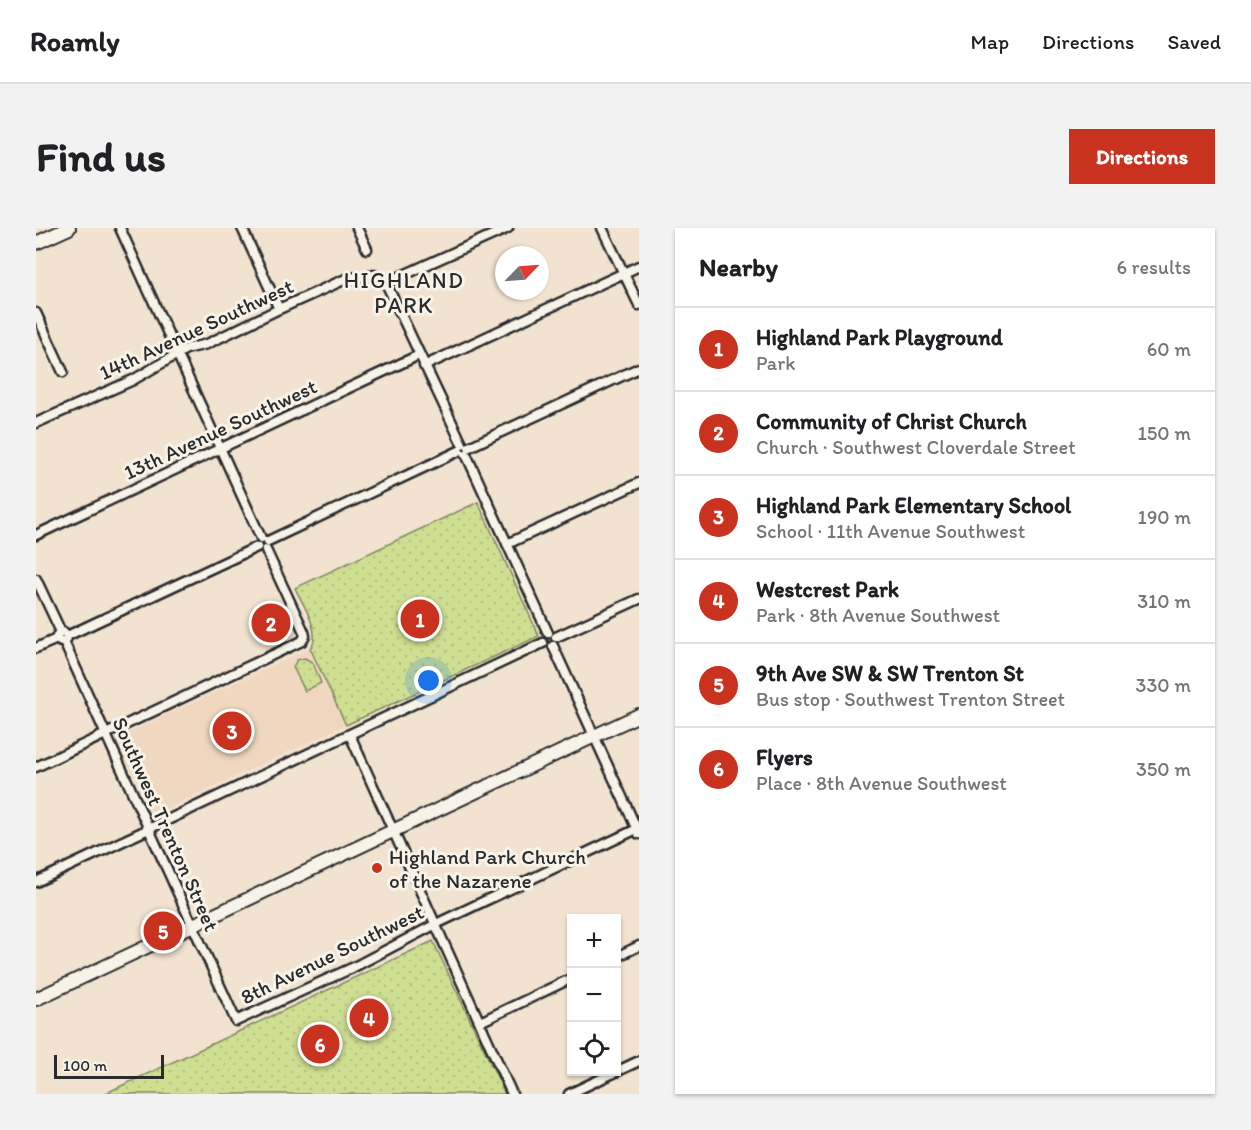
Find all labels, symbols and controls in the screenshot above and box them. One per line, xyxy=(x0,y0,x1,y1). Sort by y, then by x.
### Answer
text: Roamly xyxy=(30,24,120,58)
text: Map xyxy=(971,29,1009,54)
text: Directions xyxy=(1042,29,1134,54)
text: Saved xyxy=(1167,29,1221,54)
button: Directions xyxy=(1069,129,1215,184)
text: Find us xyxy=(36,131,166,182)
north arrow xyxy=(495,246,549,300)
text: Nearby xyxy=(699,251,778,283)
text: 6 results xyxy=(1117,255,1191,279)
district label: HIGHLAND PARK xyxy=(344,267,464,319)
street label: 14th Avenue Southwest xyxy=(95,273,297,385)
text: Highland Park Playground xyxy=(756,324,1003,351)
text: 1 xyxy=(714,337,723,361)
text: 60 m xyxy=(1147,337,1191,361)
text: Park xyxy=(756,351,795,375)
street label: 13th Avenue Southwest xyxy=(119,373,321,485)
text: Community of Christ Church xyxy=(756,408,1027,435)
text: 2 xyxy=(713,421,724,445)
text: 150 m xyxy=(1138,421,1191,445)
text: Church · Southwest Cloverdale Street xyxy=(756,435,1076,459)
text: Highland Park Elementary School xyxy=(756,492,1071,519)
text: 3 xyxy=(713,505,724,529)
text: 190 m xyxy=(1138,505,1191,529)
text: School · 11th Avenue Southwest xyxy=(756,519,1025,543)
text: Westcrest Park xyxy=(756,576,899,603)
text: 4 xyxy=(712,589,725,613)
text: 310 m xyxy=(1137,589,1191,613)
pin: 1 xyxy=(400,596,440,642)
pin: 2 xyxy=(252,600,290,646)
text: Park · 8th Avenue Southwest xyxy=(756,603,1000,627)
text: 9th Ave SW & SW Trenton St xyxy=(756,660,1024,687)
your location xyxy=(414,666,443,695)
text: 5 xyxy=(713,673,724,697)
text: 330 m xyxy=(1136,673,1191,697)
text: Bus stop · Southwest Trenton Street xyxy=(756,687,1065,711)
pin: 3 xyxy=(212,708,252,754)
street label: Southwest Trenton Street xyxy=(107,713,225,935)
text: Flyers xyxy=(756,744,813,771)
text: 6 xyxy=(713,757,724,781)
text: 350 m xyxy=(1136,757,1191,781)
text: Place · 8th Avenue Southwest xyxy=(756,771,1007,795)
place label: Highland Park Church of the Nazarene xyxy=(389,844,586,893)
marker: Highland Park Church of the Nazarene xyxy=(370,861,384,875)
street label: 8th Avenue Southwest xyxy=(236,899,428,1009)
pin: 5 xyxy=(144,908,182,954)
map controls xyxy=(567,914,621,1076)
button: + xyxy=(567,914,621,968)
button: − xyxy=(567,968,621,1022)
pin: 4 xyxy=(350,996,388,1040)
pin: 6 xyxy=(300,1022,340,1066)
button: locate xyxy=(567,1022,621,1076)
scale bar xyxy=(54,1052,164,1080)
text: 100 m xyxy=(63,1056,107,1075)

